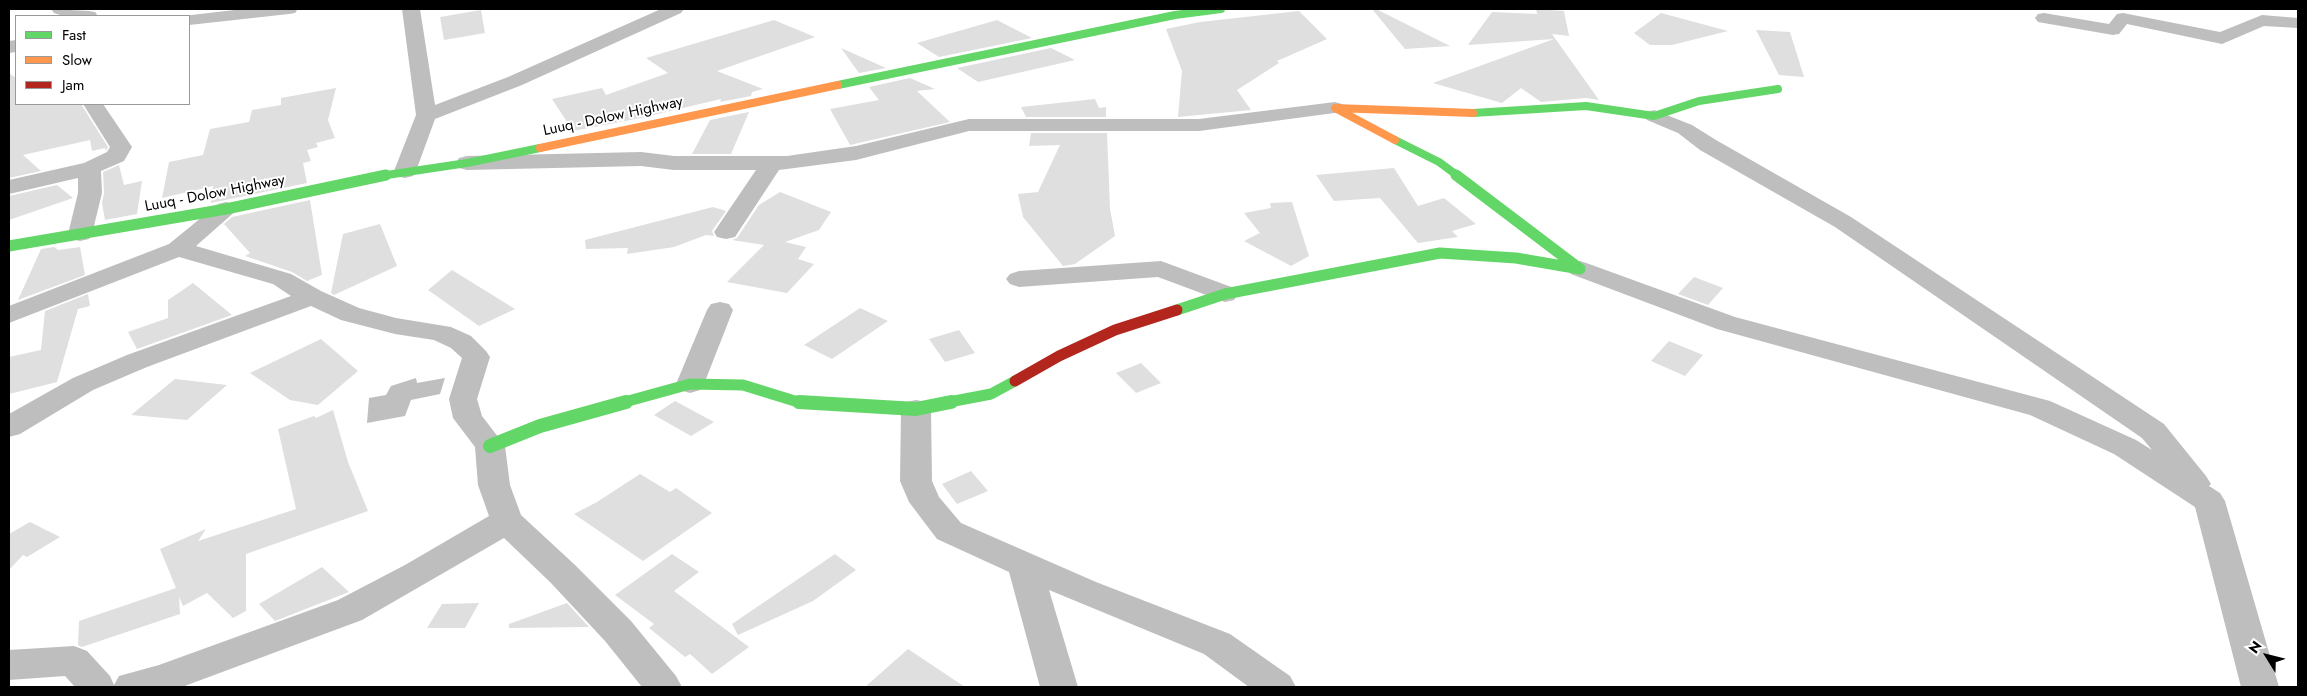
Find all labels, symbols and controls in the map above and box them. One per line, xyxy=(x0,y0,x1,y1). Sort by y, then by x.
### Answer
legend xyxy=(15,15,190,105)
text: Fast xyxy=(62,24,86,46)
text: Slow xyxy=(62,49,92,71)
text: Jam xyxy=(62,74,85,96)
street label: Luuq - Dolow Highway xyxy=(542,93,684,141)
street label: Luuq - Dolow Highway xyxy=(143,172,287,216)
north arrow xyxy=(2242,631,2292,681)
text: N xyxy=(2244,637,2266,658)

